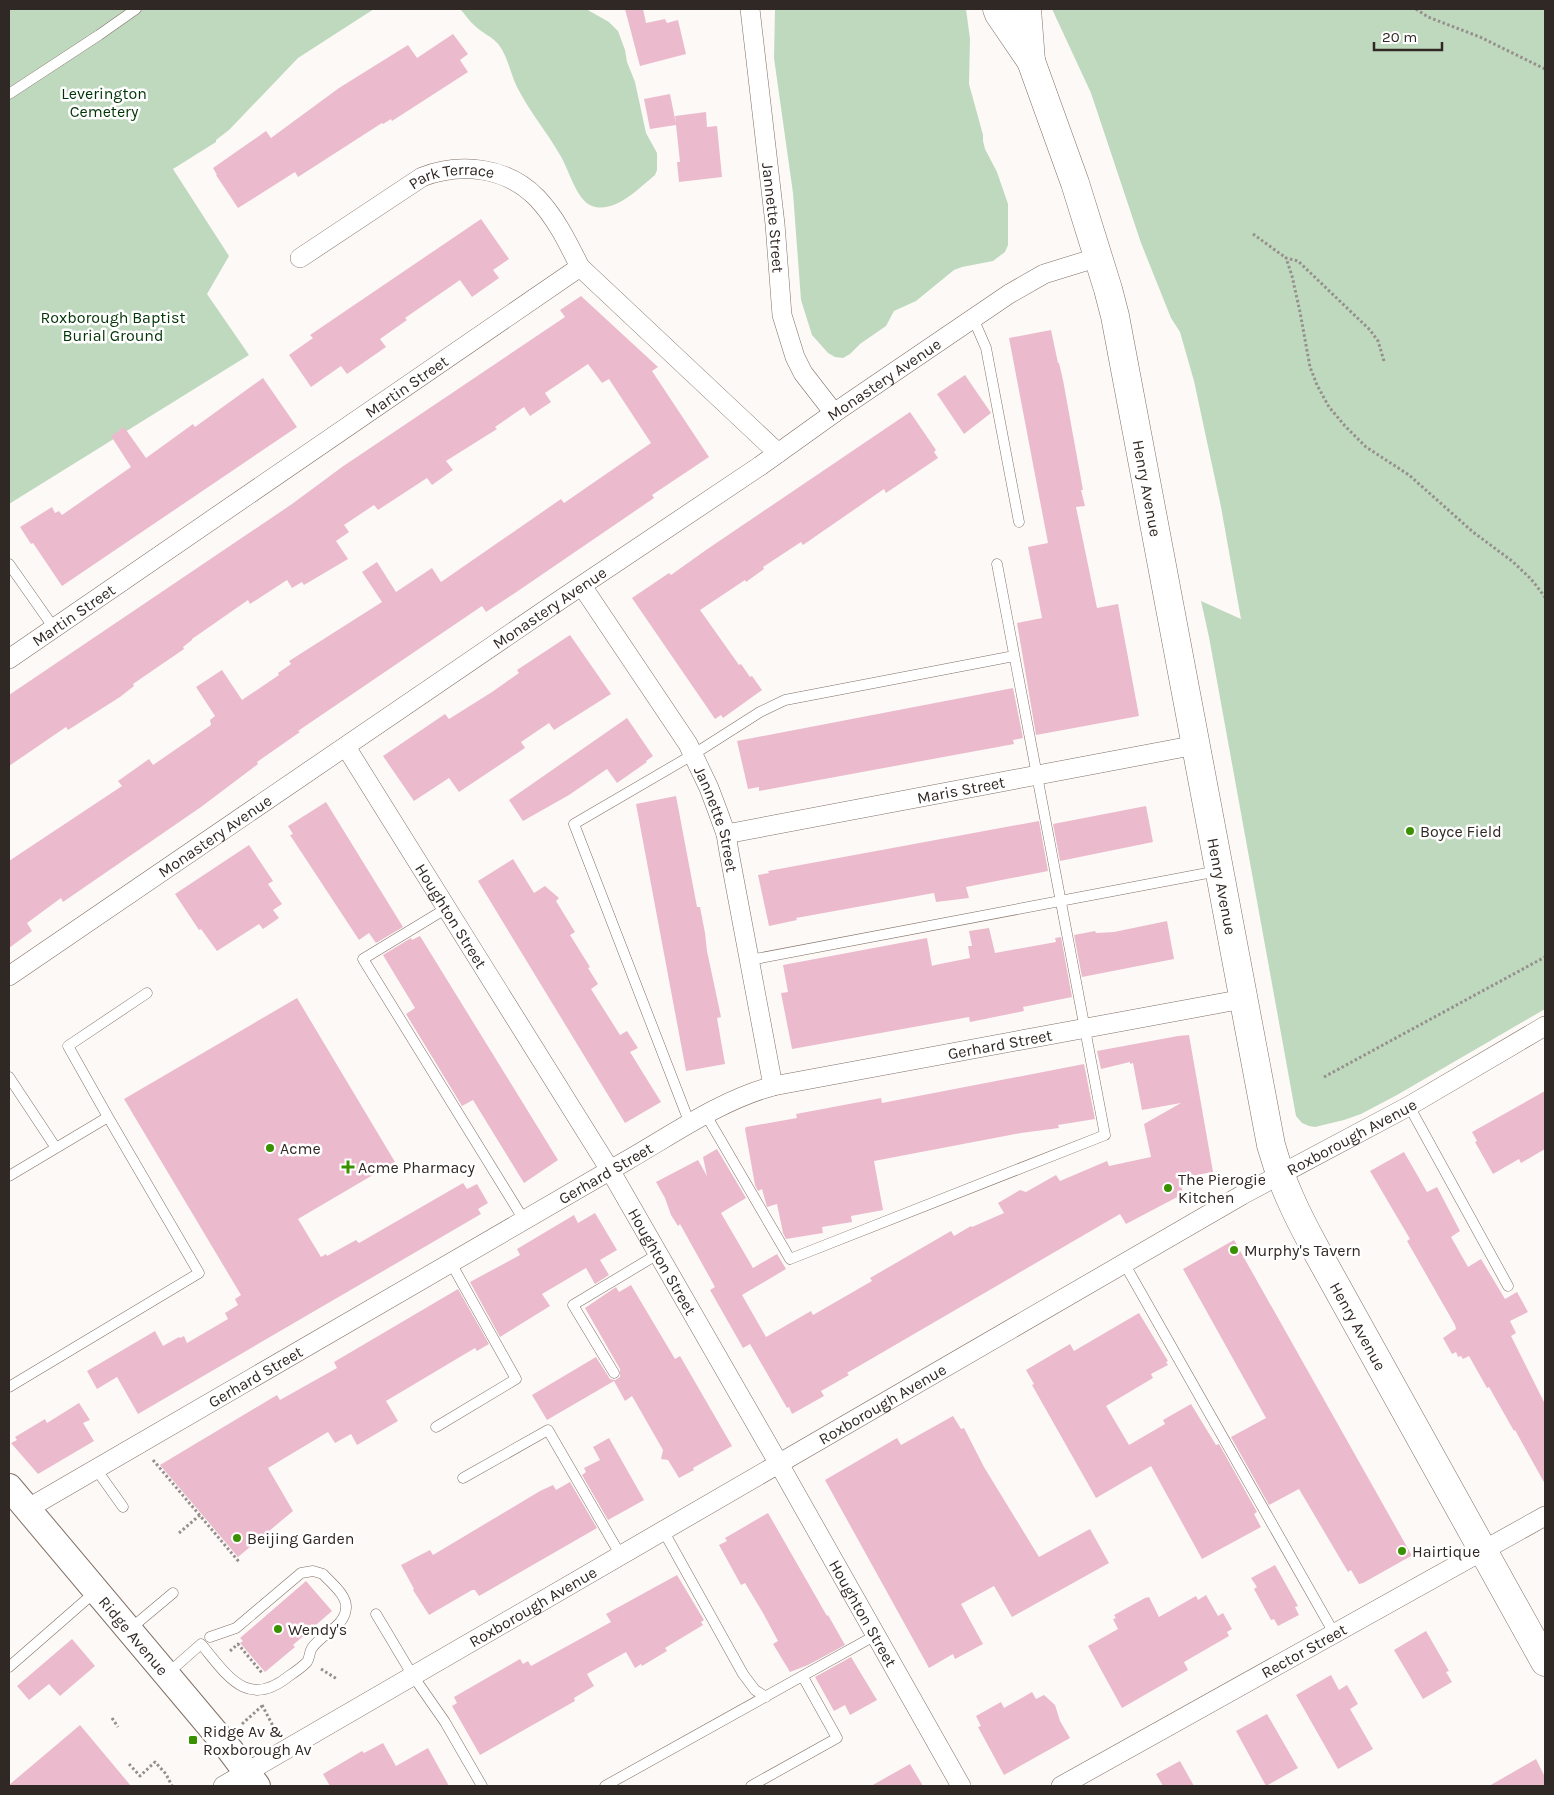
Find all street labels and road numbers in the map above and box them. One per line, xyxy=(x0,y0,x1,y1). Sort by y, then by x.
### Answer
street label: Park Terrace xyxy=(405,160,496,193)
street label: Jannette Street xyxy=(758,161,788,274)
street label: Monastery Avenue xyxy=(824,334,944,425)
street label: Martin Street xyxy=(362,351,452,422)
street label: Henry Avenue xyxy=(1128,438,1165,538)
street label: Monastery Avenue xyxy=(489,563,610,653)
street label: Martin Street xyxy=(28,580,119,650)
street label: Jannette Street xyxy=(690,763,742,874)
street label: Maris Street xyxy=(915,772,1006,808)
street label: Monastery Avenue xyxy=(155,791,275,881)
street label: Henry Avenue xyxy=(1203,836,1240,936)
street label: Houghton Street xyxy=(411,860,491,972)
street label: Gerhard Street xyxy=(946,1026,1054,1063)
street label: Roxborough Avenue xyxy=(1283,1095,1420,1179)
street label: Gerhard Street xyxy=(555,1138,656,1208)
street label: Houghton Street xyxy=(624,1205,700,1318)
street label: Henry Avenue xyxy=(1326,1279,1390,1374)
street label: Gerhard Street xyxy=(205,1342,306,1412)
street label: Roxborough Avenue xyxy=(815,1360,950,1449)
street label: Houghton Street xyxy=(825,1556,901,1670)
street label: Roxborough Avenue xyxy=(466,1562,600,1651)
street label: Ridge Avenue xyxy=(95,1592,172,1679)
street label: Rector Street xyxy=(1258,1620,1350,1682)

